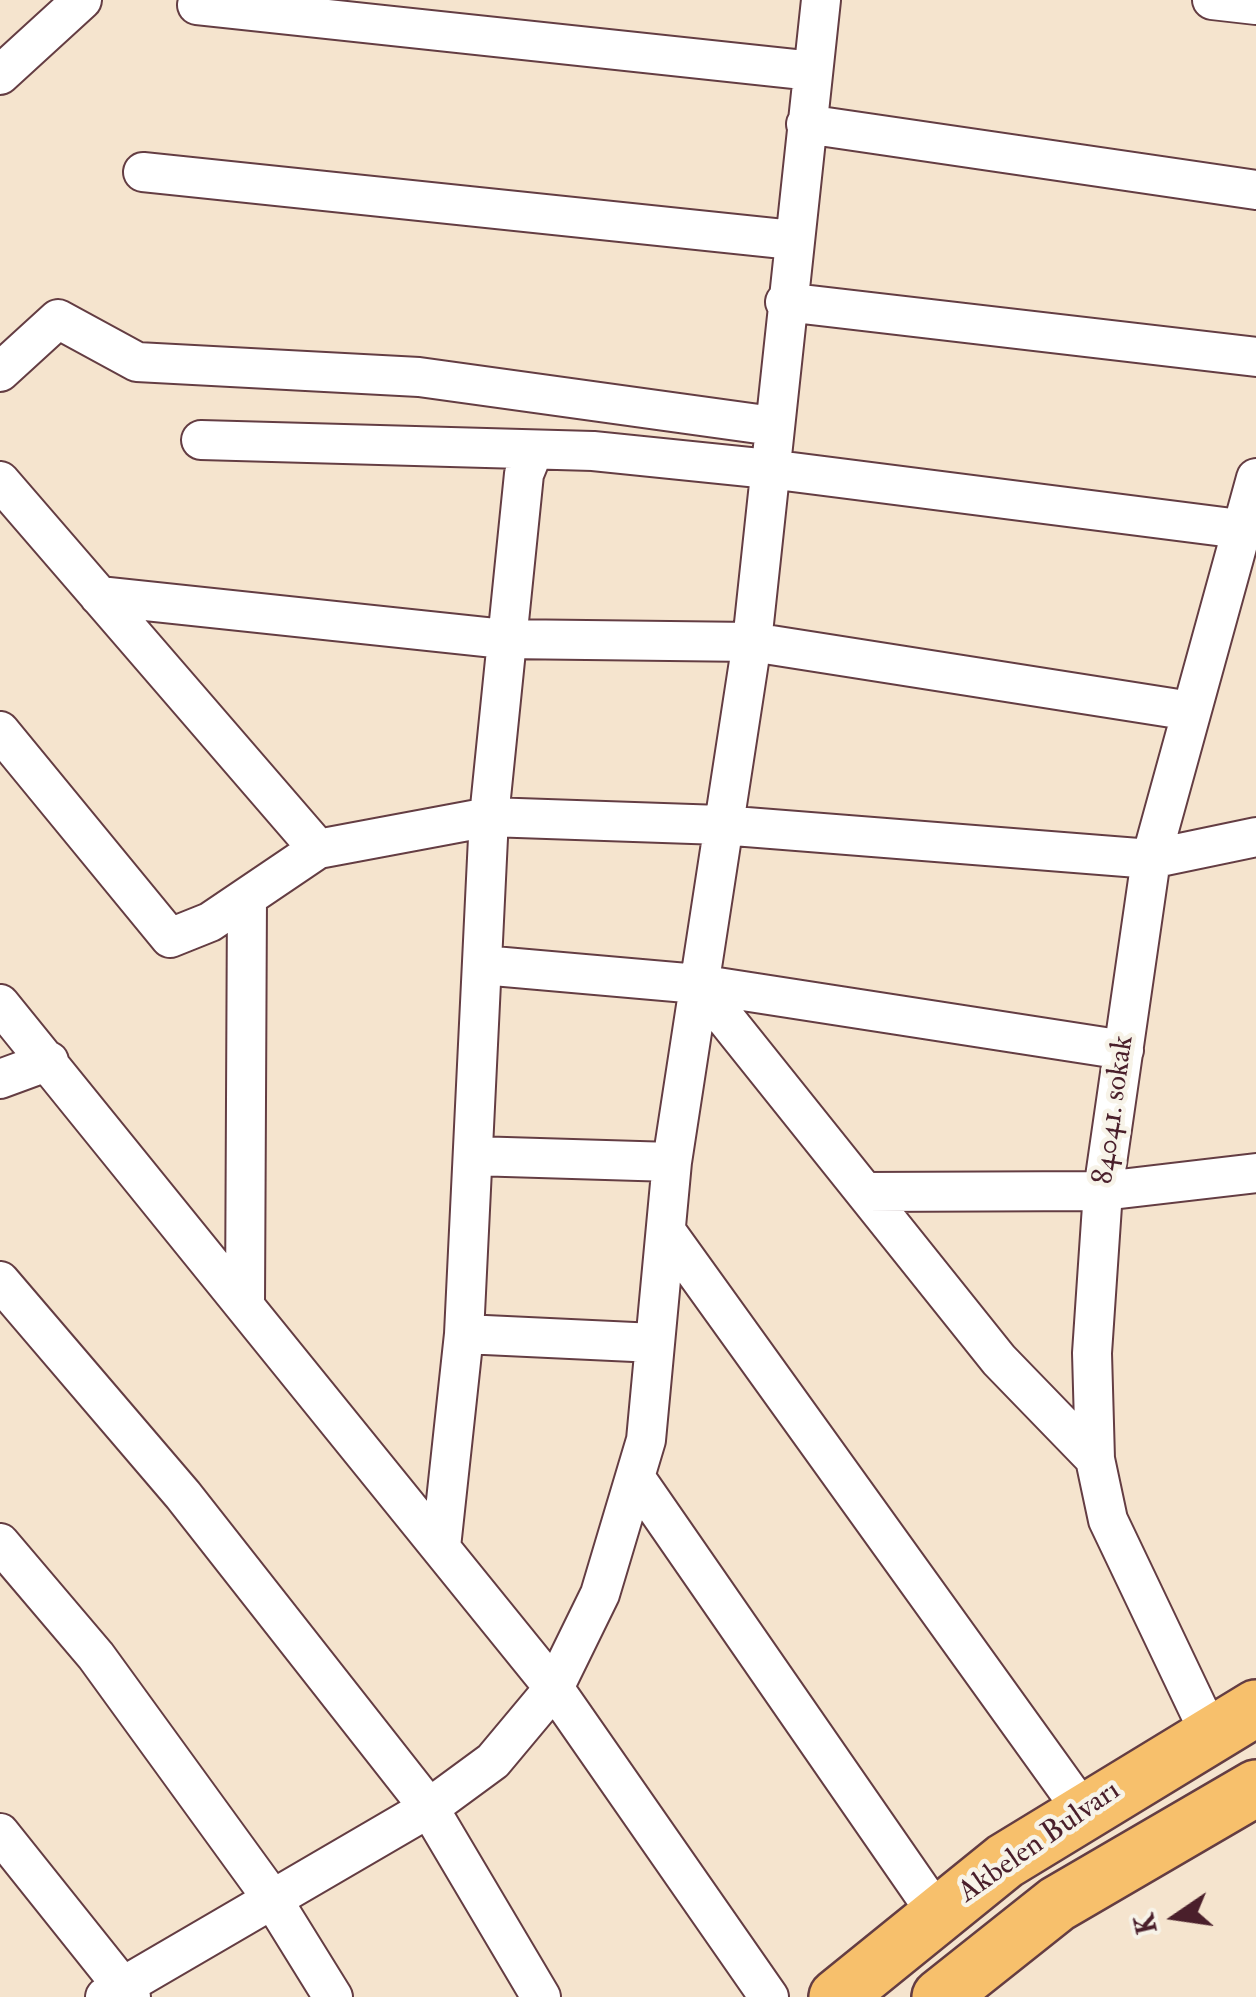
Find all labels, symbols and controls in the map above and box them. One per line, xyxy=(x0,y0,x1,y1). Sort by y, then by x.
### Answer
street label: 84041. sokak xyxy=(1087,1033,1143,1187)
street label: Akbelen Bulvarı xyxy=(952,1774,1128,1912)
north arrow xyxy=(1126,1867,1226,1967)
text: K xyxy=(1127,1910,1166,1937)

